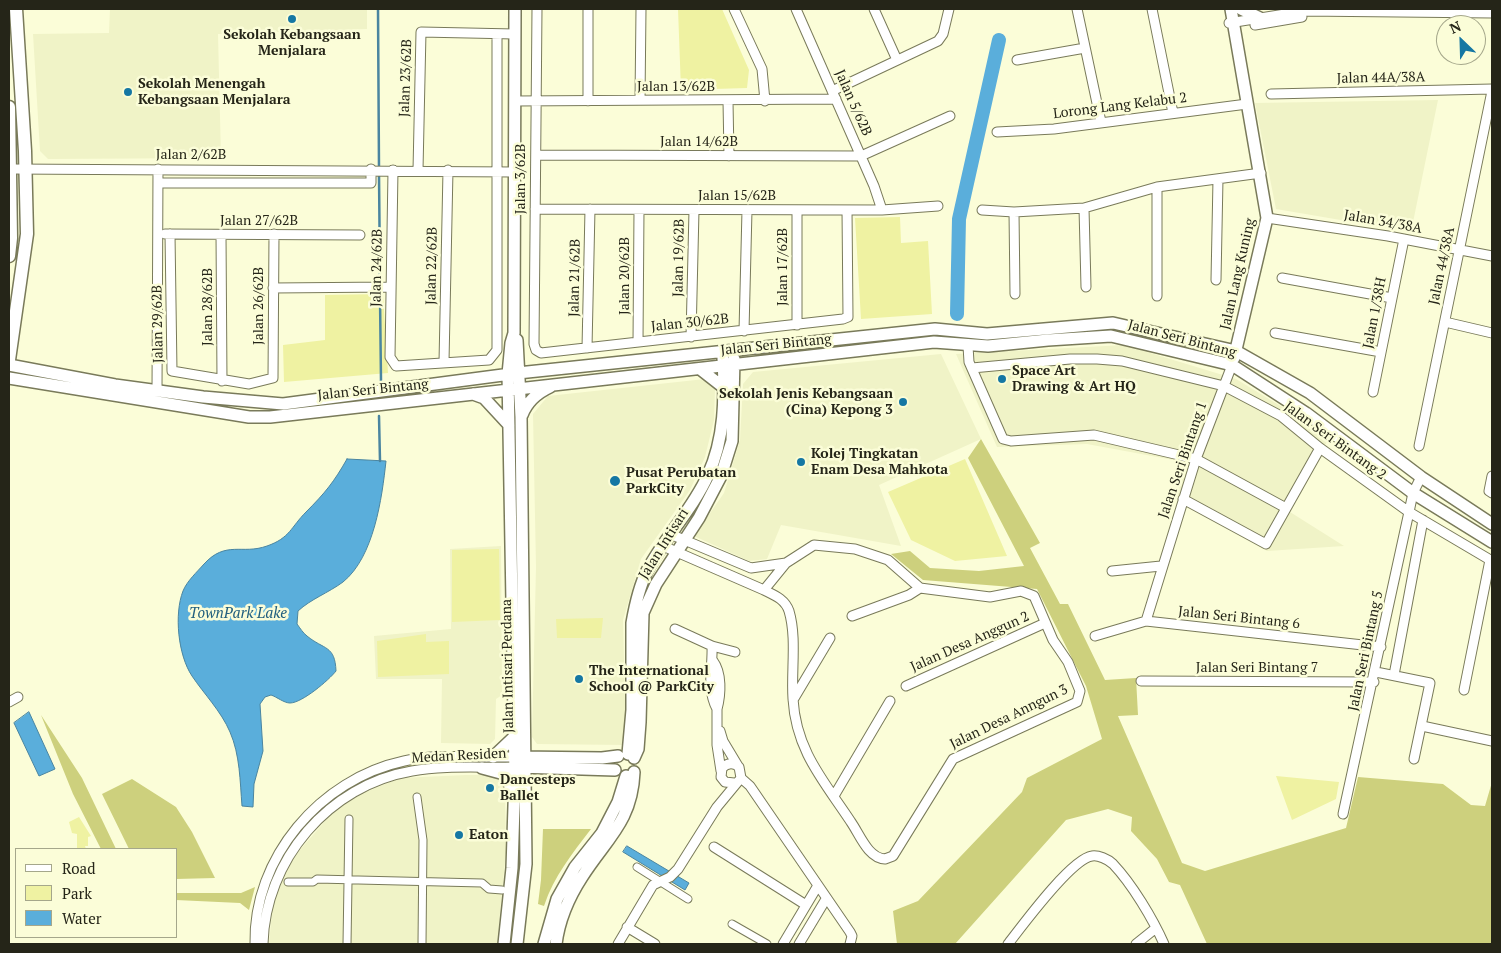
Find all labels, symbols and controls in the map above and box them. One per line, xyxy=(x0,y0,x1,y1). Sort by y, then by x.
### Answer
marker: Sekolah Kebangsaan Menjalara xyxy=(286,13,298,25)
north arrow xyxy=(1436,15,1486,65)
text: N xyxy=(1446,16,1464,38)
place label: Sekolah Kebangsaan Menjalara xyxy=(223,27,361,59)
street label: Jalan 23/62B xyxy=(396,39,416,117)
street label: Jalan 5/62B xyxy=(831,67,875,139)
street label: Jalan 44A/38A xyxy=(1337,69,1425,87)
place label: Sekolah Menengah Kebangsaan Menjalara xyxy=(138,76,291,108)
street label: Jalan 13/62B xyxy=(637,79,715,95)
marker: Sekolah Menengah Kebangsaan Menjalara xyxy=(122,86,134,98)
street label: Lorong Lang Kelabu 2 xyxy=(1052,89,1188,123)
street label: Jalan 14/62B xyxy=(660,134,738,150)
street label: Jalan 3/62B xyxy=(513,144,529,214)
street label: Jalan 2/62B xyxy=(156,147,226,163)
street label: Jalan 15/62B xyxy=(698,188,776,204)
street label: Jalan 34/38A xyxy=(1343,207,1423,237)
street label: Jalan 27/62B xyxy=(220,213,298,229)
street label: Jalan Lang Kuning xyxy=(1217,217,1259,331)
street label: Jalan 19/62B xyxy=(670,219,688,297)
street label: Jalan 44/38A xyxy=(1426,226,1458,306)
street label: Jalan 22/62B xyxy=(423,227,441,305)
street label: Jalan 17/62B xyxy=(775,228,791,306)
street label: Jalan 24/62B xyxy=(368,229,386,307)
street label: Jalan 20/62B xyxy=(617,237,633,315)
street label: Jalan 21/62B xyxy=(566,239,584,317)
street label: Jalan 26/62B xyxy=(251,267,267,345)
street label: Jalan 28/62B xyxy=(200,268,216,346)
street label: Jalan 1/38H xyxy=(1360,276,1390,350)
street label: Jalan 29/62B xyxy=(149,285,167,363)
street label: Jalan 30/62B xyxy=(650,311,730,335)
street label: Jalan Seri Bintang xyxy=(1126,316,1238,362)
street label: Jalan Seri Bintang xyxy=(720,331,832,359)
place label: Space Art Drawing & Art HQ xyxy=(1012,363,1136,396)
marker: Space Art Drawing & Art HQ xyxy=(996,373,1008,385)
street label: Jalan Seri Bintang xyxy=(317,376,429,404)
place label: Sekolah Jenis Kebangsaan (Cina) Kepong 3 xyxy=(719,386,893,418)
marker: Sekolah Jenis Kebangsaan (Cina) Kepong 3 xyxy=(897,396,909,408)
street label: Jalan Seri Bintang 2 xyxy=(1281,398,1389,484)
street label: Jalan Seri Bintang 1 xyxy=(1155,399,1211,521)
place label: Kolej Tingkatan Enam Desa Mahkota xyxy=(811,446,948,478)
marker: Kolej Tingkatan Enam Desa Mahkota xyxy=(795,456,807,468)
place label: Pusat Perubatan ParkCity xyxy=(626,465,736,498)
marker: Pusat Perubatan ParkCity xyxy=(608,474,622,488)
street label: Jalan Intisari xyxy=(636,506,692,582)
street label: Jalan Seri Bintang 5 xyxy=(1345,589,1387,713)
street label: Jalan Intisari Perdana xyxy=(498,599,518,733)
street label: Jalan Seri Bintang 6 xyxy=(1177,603,1301,633)
water label: TownPark Lake xyxy=(189,605,287,623)
street label: Jalan Desa Anggun 2 xyxy=(908,608,1032,676)
street label: Jalan Seri Bintang 7 xyxy=(1196,660,1318,676)
place label: The International School @ ParkCity xyxy=(589,663,714,696)
marker: The International School @ ParkCity xyxy=(573,673,585,685)
street label: Jalan Desa Anngun 3 xyxy=(947,681,1071,753)
street label: Medan Residen xyxy=(411,745,507,767)
place label: Dancesteps Ballet xyxy=(500,772,575,804)
marker: Dancesteps Ballet xyxy=(484,782,496,794)
place label: Eaton xyxy=(469,827,508,843)
marker: Eaton xyxy=(453,829,465,841)
legend xyxy=(15,848,178,938)
text: Road xyxy=(62,858,95,878)
text: Park xyxy=(62,883,92,903)
text: Water xyxy=(62,908,101,928)

